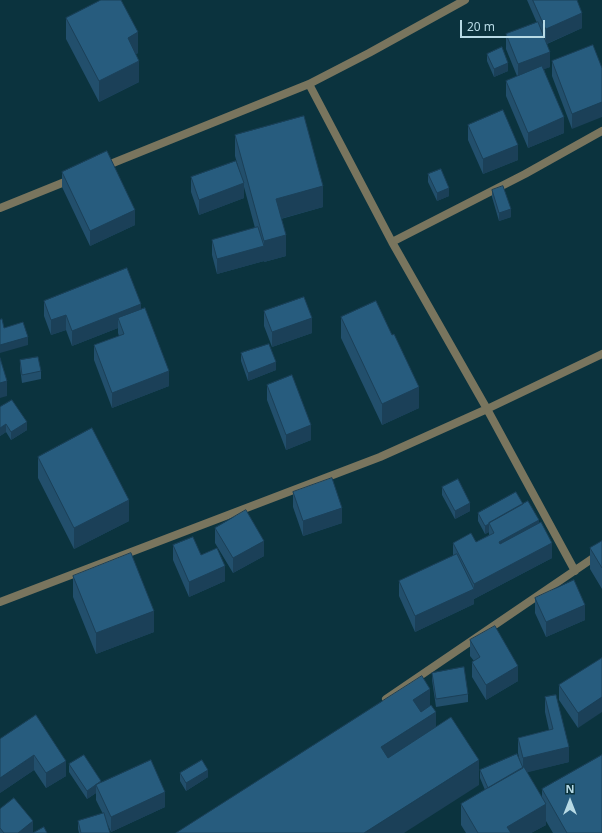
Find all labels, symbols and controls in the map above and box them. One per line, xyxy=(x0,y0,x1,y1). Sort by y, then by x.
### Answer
scale bar xyxy=(462,12,547,38)
text: 20 m xyxy=(467,18,495,35)
north arrow xyxy=(550,781,590,821)
text: N xyxy=(566,781,574,796)

